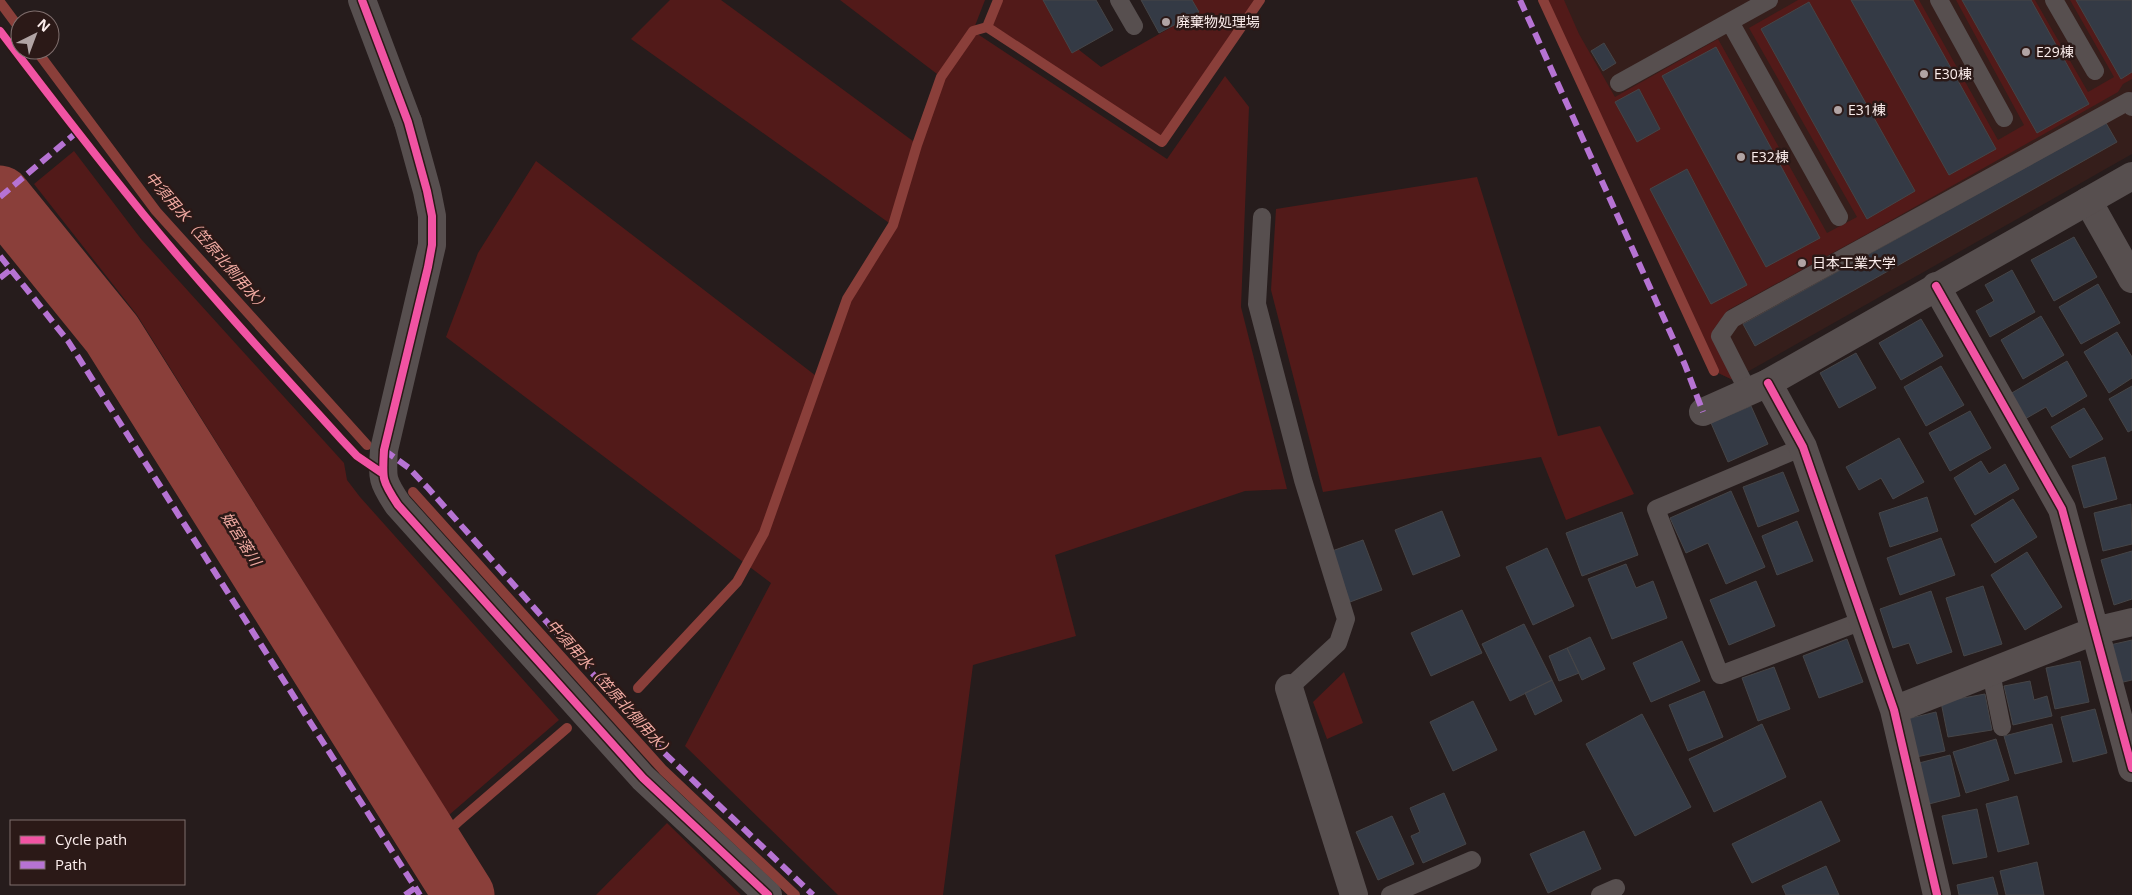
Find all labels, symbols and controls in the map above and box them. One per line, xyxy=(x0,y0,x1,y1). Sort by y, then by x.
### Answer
north arrow xyxy=(10,10,60,60)
place label: 廃棄物処理場 xyxy=(1176,12,1260,31)
text: N xyxy=(33,14,55,36)
marker: 廃棄物処理場 xyxy=(1160,16,1172,28)
place label: E29棟 xyxy=(2036,42,2074,61)
marker: E29棟 xyxy=(2020,46,2032,58)
place label: E30棟 xyxy=(1934,64,1972,83)
marker: E30棟 xyxy=(1918,68,1930,80)
place label: E31棟 xyxy=(1848,100,1886,119)
marker: E31棟 xyxy=(1832,104,1844,116)
place label: E32棟 xyxy=(1751,147,1789,166)
marker: E32棟 xyxy=(1735,151,1747,163)
water label: 中須用水（笠原北側用水） xyxy=(141,167,274,316)
place label: 日本工業大学 xyxy=(1812,253,1896,272)
marker: 日本工業大学 xyxy=(1796,257,1808,269)
water label: 姫宮落川 xyxy=(217,508,267,571)
water label: 中須用水（笠原北側用水） xyxy=(543,615,678,762)
legend xyxy=(10,820,185,885)
text: Cycle path xyxy=(55,829,127,849)
text: Path xyxy=(55,854,87,874)

